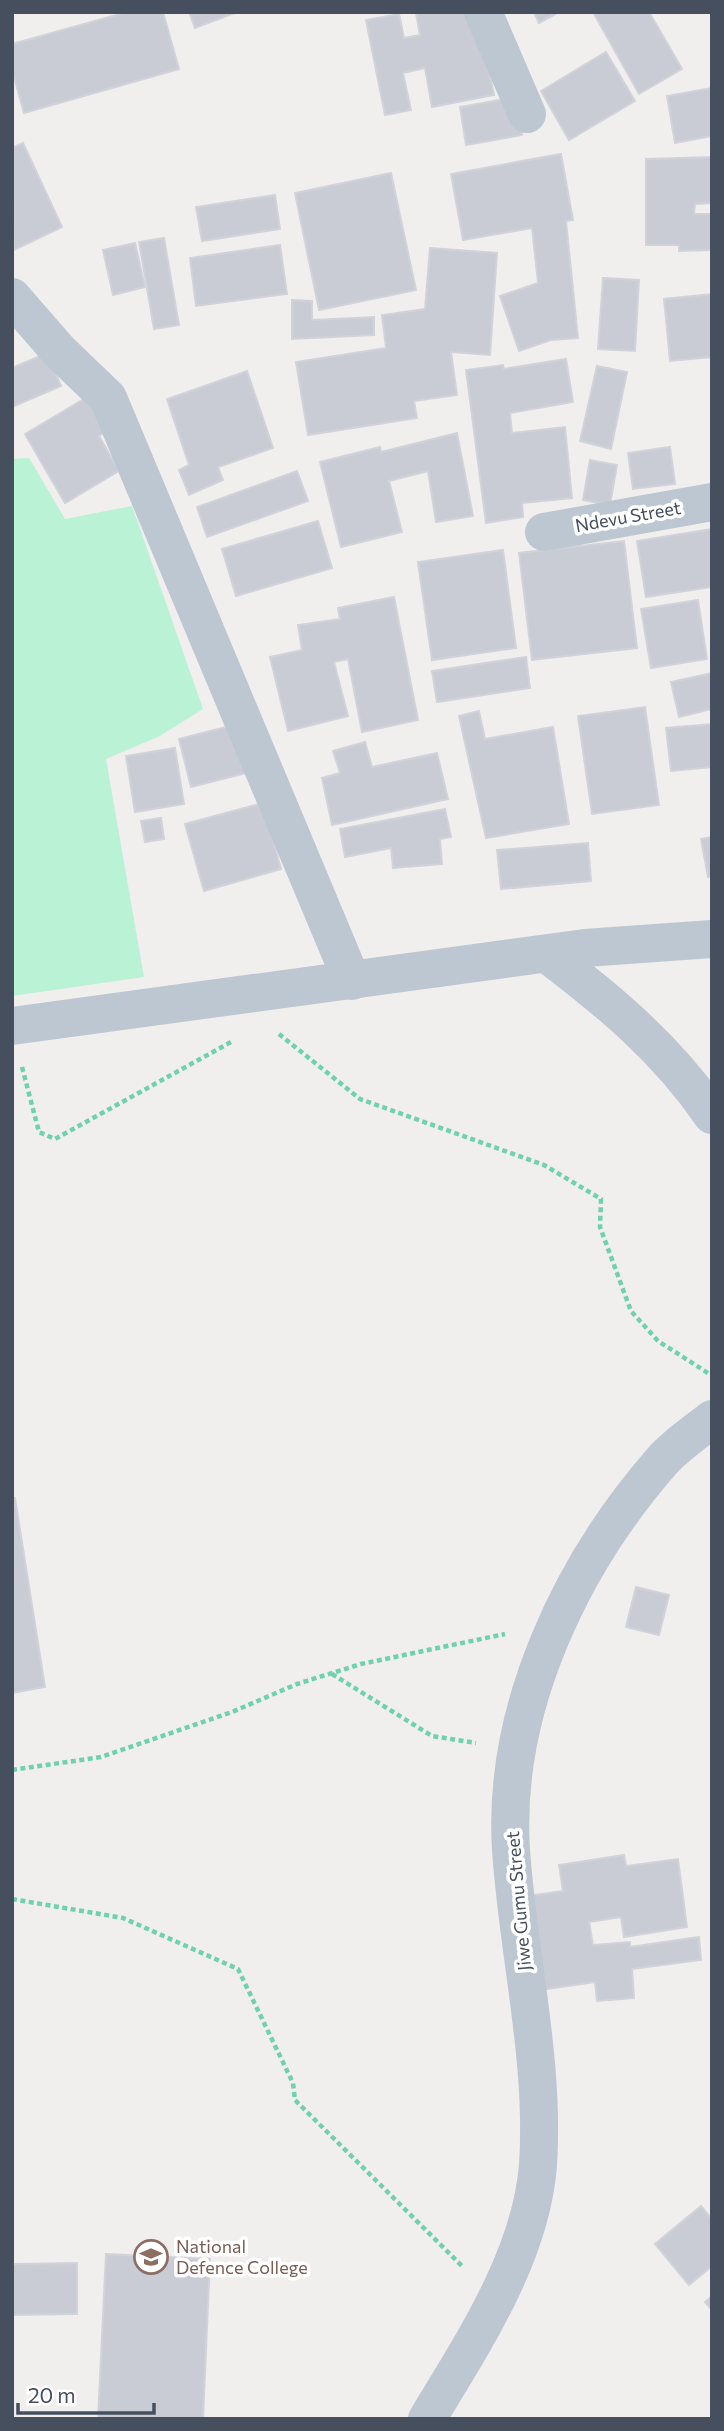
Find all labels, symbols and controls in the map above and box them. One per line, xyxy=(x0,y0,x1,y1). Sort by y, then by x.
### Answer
street label: Ndevu Street xyxy=(573,496,682,536)
street label: Jiwe Gumu Street xyxy=(501,1830,535,1972)
place label: National Defence College xyxy=(176,2235,308,2278)
school or university icon: National Defence College xyxy=(132,2238,170,2276)
scale bar xyxy=(18,2372,154,2416)
text: 20 m xyxy=(28,2382,76,2407)

